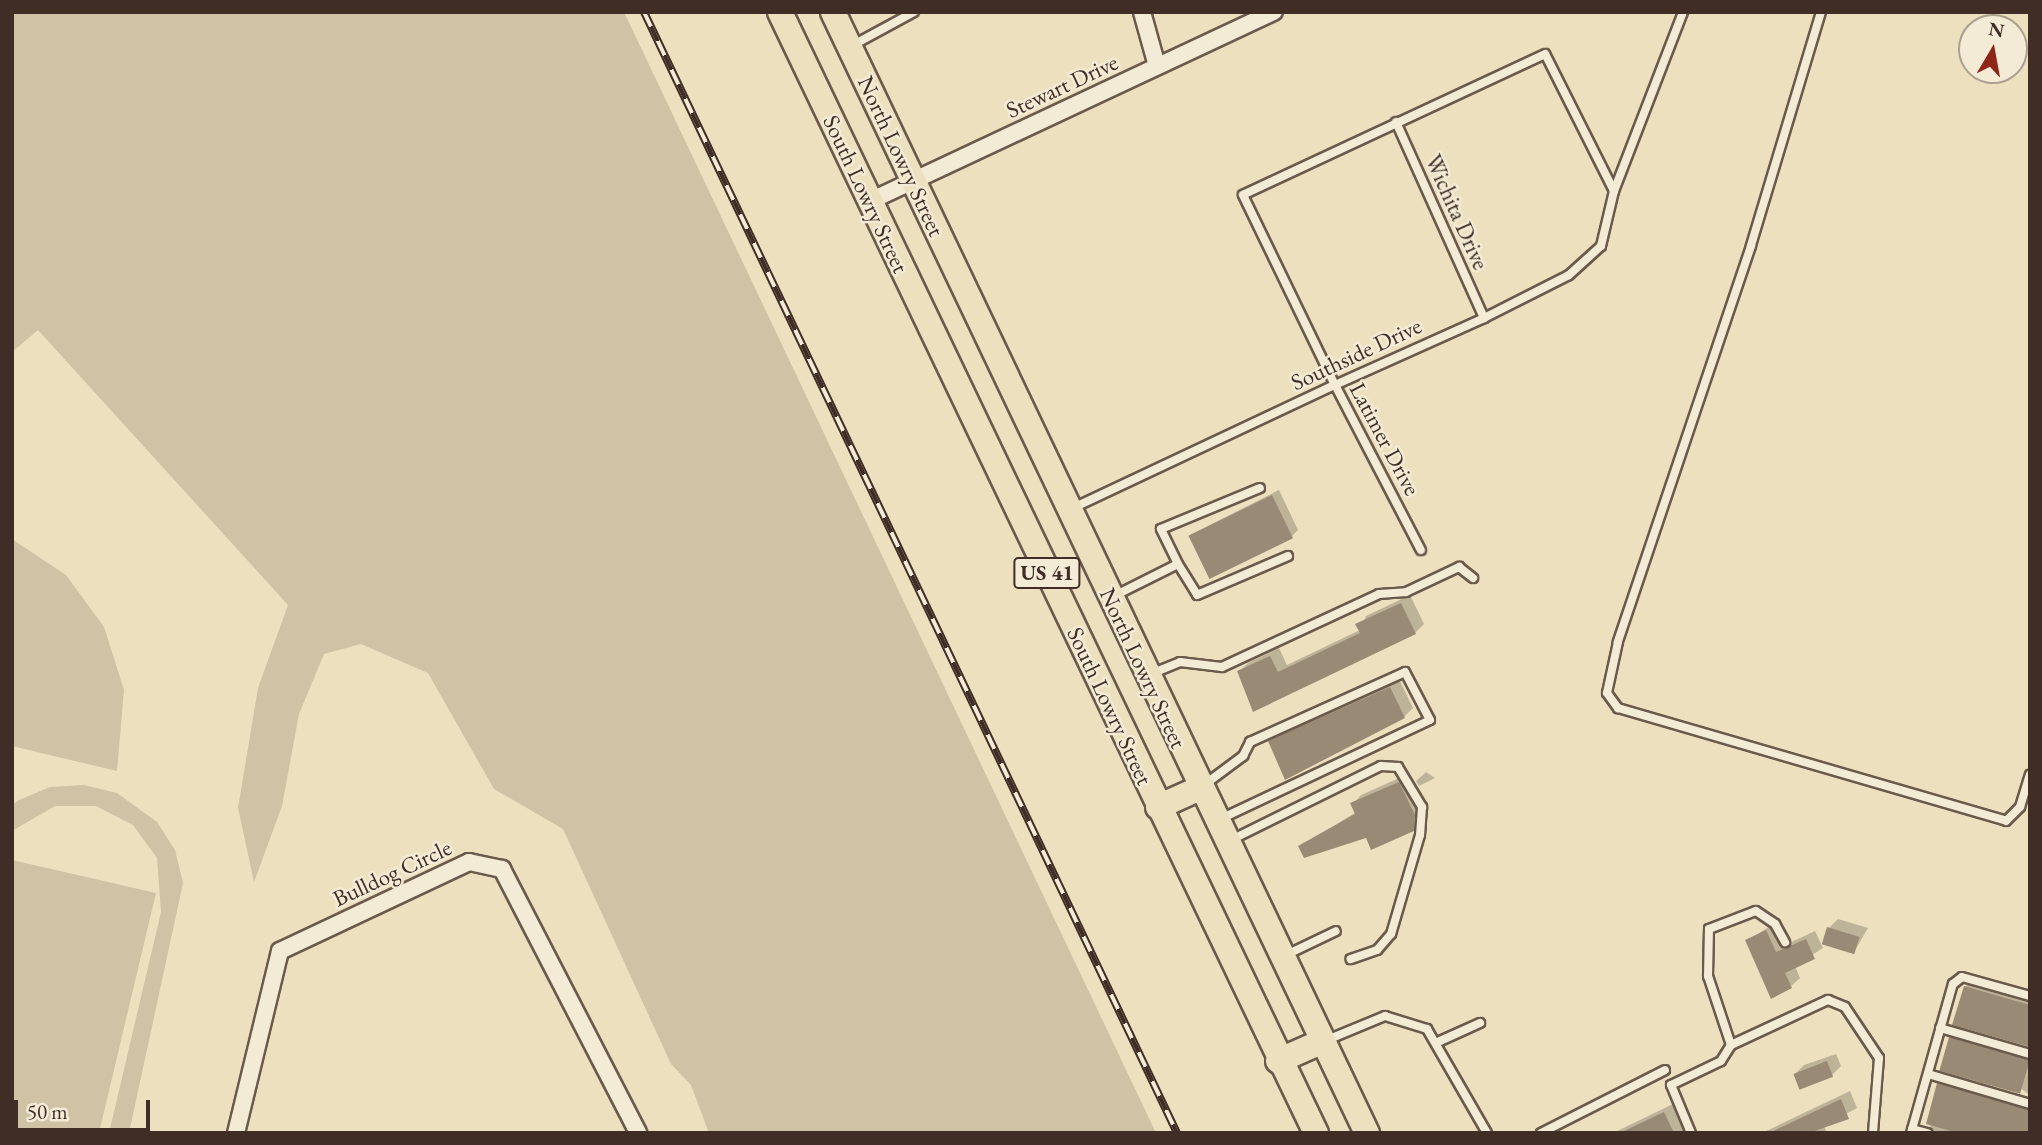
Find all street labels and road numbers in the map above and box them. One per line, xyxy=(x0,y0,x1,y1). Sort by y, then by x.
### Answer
street label: Stewart Drive xyxy=(1002,48,1122,124)
street label: North Lowry Street xyxy=(852,71,950,241)
street label: South Lowry Street xyxy=(817,111,915,277)
street label: Wichita Drive xyxy=(1419,150,1495,274)
street label: Southside Drive xyxy=(1286,312,1426,396)
street label: Latimer Drive xyxy=(1344,378,1426,500)
road number: US 41 xyxy=(1012,556,1082,590)
street label: North Lowry Street xyxy=(1094,583,1192,753)
street label: South Lowry Street xyxy=(1061,623,1159,789)
street label: Bulldog Circle xyxy=(328,833,456,913)

